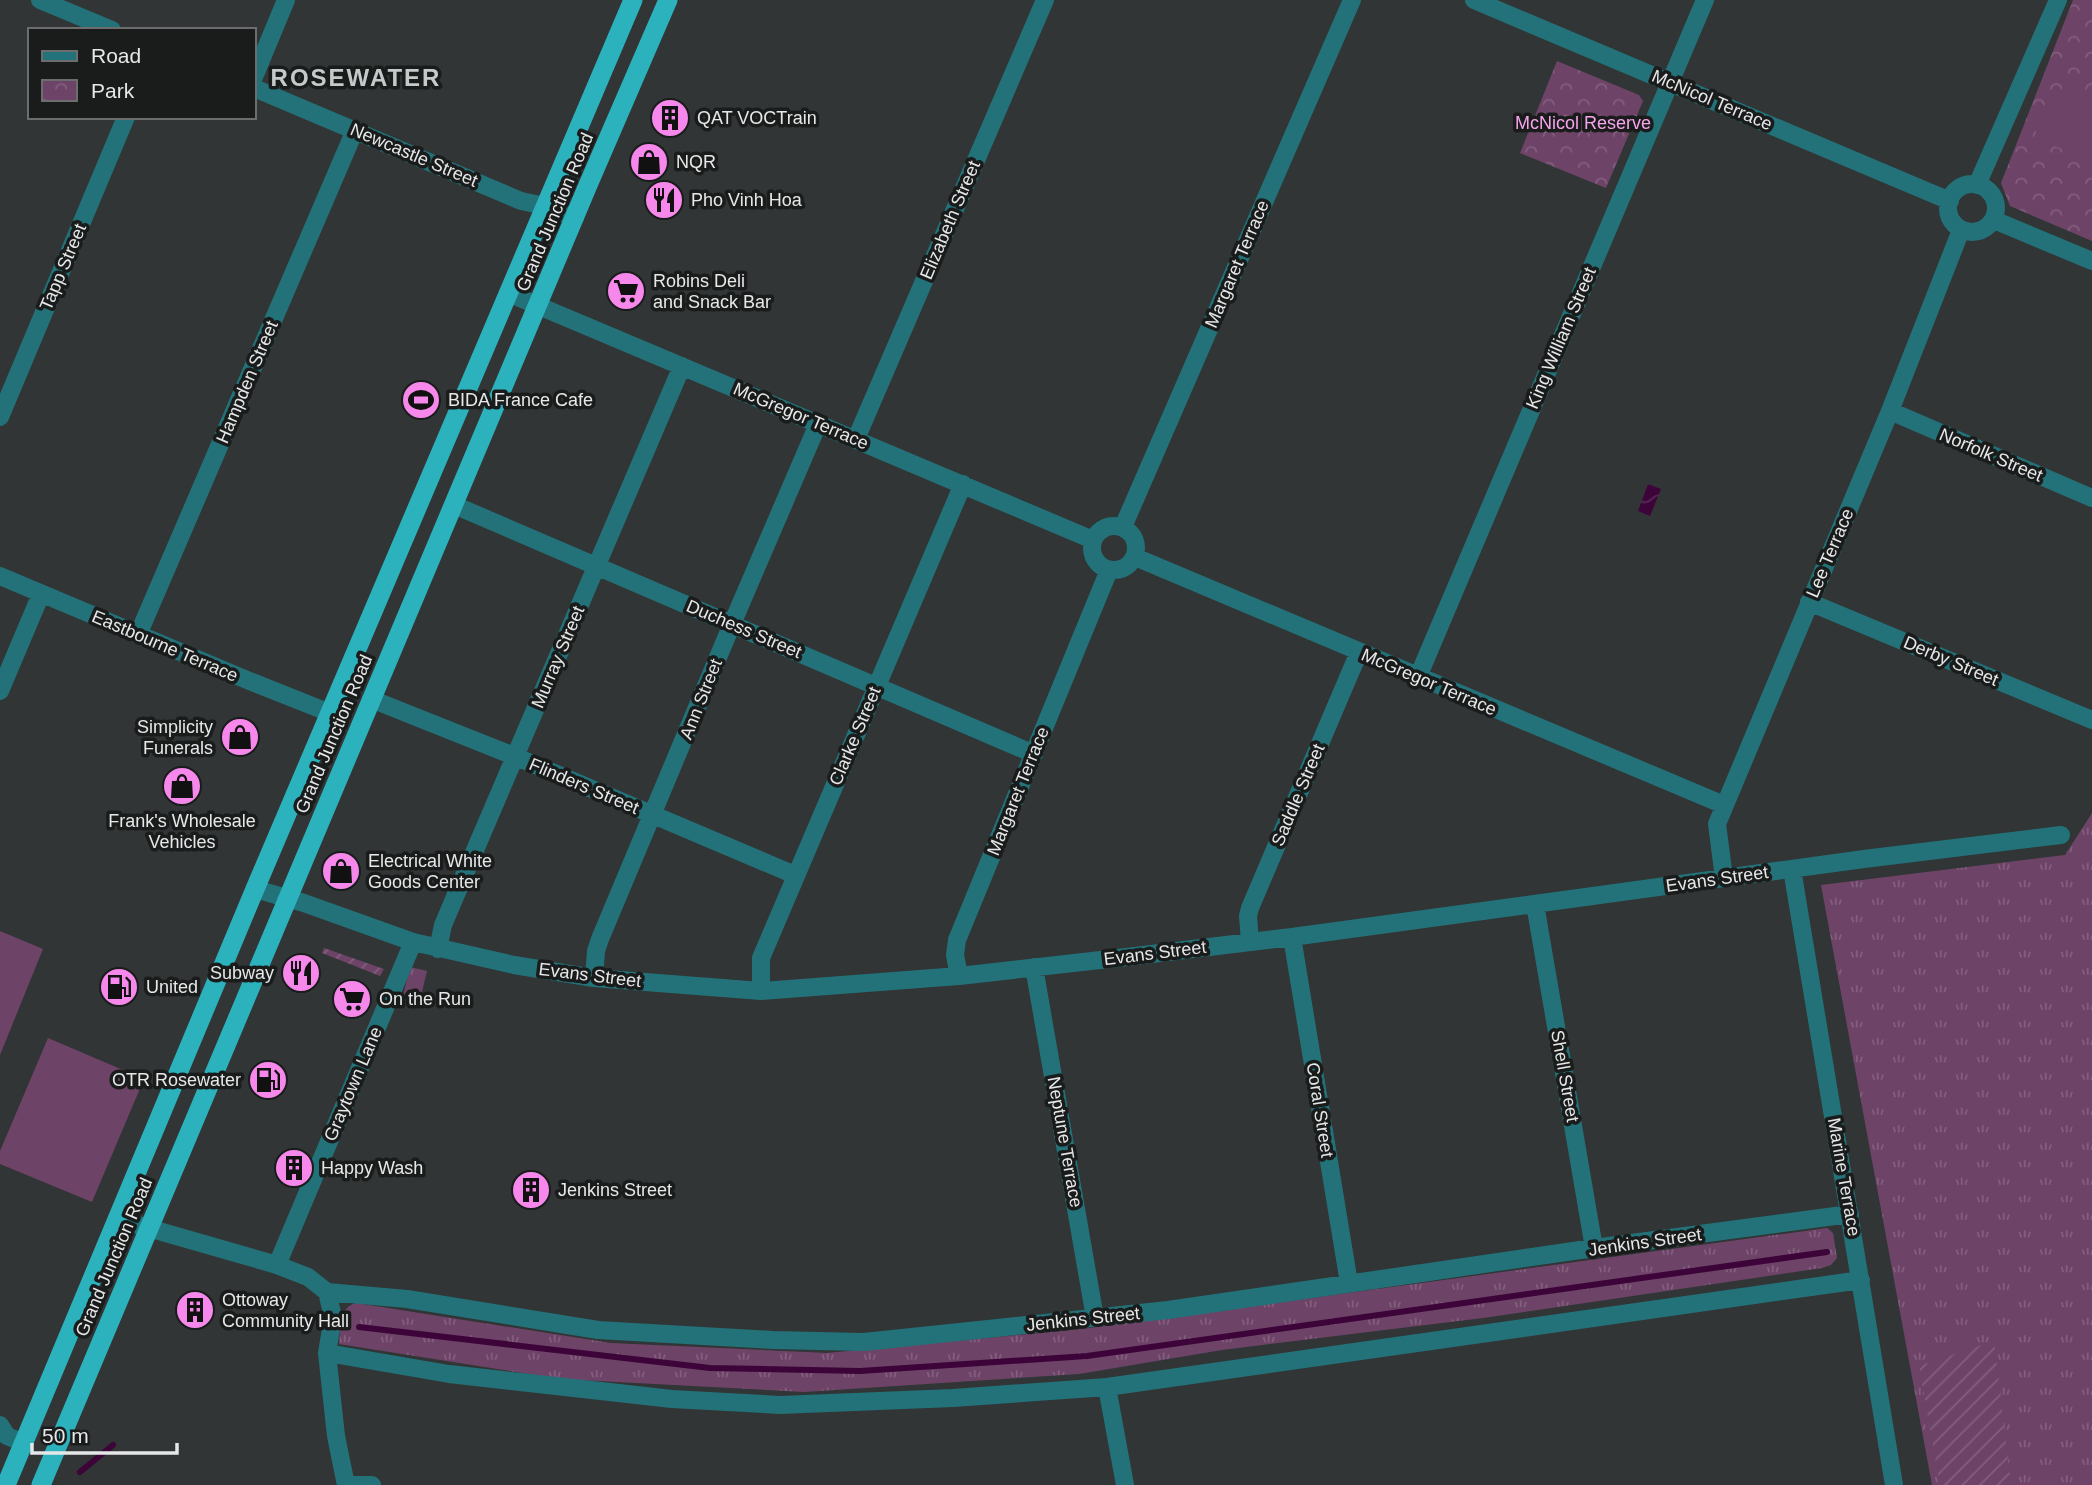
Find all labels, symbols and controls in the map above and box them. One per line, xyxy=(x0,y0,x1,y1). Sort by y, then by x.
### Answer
legend xyxy=(28,28,256,119)
text: Road xyxy=(91,44,141,67)
district label: ROSEWATER xyxy=(271,64,441,91)
street label: McNicol Terrace xyxy=(1649,66,1775,134)
text: Park xyxy=(91,79,135,102)
building icon: QAT VOCTrain xyxy=(649,97,691,139)
place label: QAT VOCTrain xyxy=(697,108,817,128)
park label: McNicol Reserve xyxy=(1515,113,1651,133)
street label: Newcastle Street xyxy=(347,119,481,191)
street label: Grand Junction Road xyxy=(513,130,597,294)
shop icon: NQR xyxy=(628,141,670,183)
place label: NQR xyxy=(676,152,716,172)
street label: Elizabeth Street xyxy=(916,158,984,282)
restaurant icon: Pho Vinh Hoa xyxy=(643,179,685,221)
place label: Pho Vinh Hoa xyxy=(691,190,803,210)
street label: Margaret Terrace xyxy=(1201,197,1273,331)
street label: Tapp Street xyxy=(36,221,90,313)
street label: King William Street xyxy=(1522,264,1600,412)
supermarket icon: Robins Deli and Snack Bar xyxy=(605,270,647,312)
place label: Robins Deli and Snack Bar xyxy=(653,271,771,312)
street label: Hampden Street xyxy=(212,318,282,446)
sports icon: BIDA France Cafe xyxy=(400,379,442,421)
street label: McGregor Terrace xyxy=(730,379,872,453)
place label: BIDA France Cafe xyxy=(448,390,593,410)
street label: Norfolk Street xyxy=(1936,424,2046,486)
street label: Lee Terrace xyxy=(1802,505,1858,601)
street label: Duchess Street xyxy=(683,596,805,662)
street label: Murray Street xyxy=(527,603,589,711)
street label: Eastbourne Terrace xyxy=(89,606,241,686)
street label: Derby Street xyxy=(1901,632,2001,690)
street label: McGregor Terrace xyxy=(1358,645,1500,719)
street label: Grand Junction Road xyxy=(292,652,376,816)
street label: Ann Street xyxy=(676,656,726,742)
street label: Clarke Street xyxy=(825,684,885,788)
shop icon: Simplicity Funerals xyxy=(219,716,261,758)
place label: Simplicity Funerals xyxy=(137,717,213,758)
street label: Margaret Terrace xyxy=(983,724,1053,858)
street label: Saddle Street xyxy=(1267,741,1329,849)
street label: Flinders Street xyxy=(526,754,642,818)
shop icon: Frank's Wholesale Vehicles xyxy=(161,765,203,807)
place label: Frank's Wholesale Vehicles xyxy=(108,811,256,852)
shop icon: Electrical White Goods Center xyxy=(320,850,362,892)
place label: Electrical White Goods Center xyxy=(368,851,492,892)
street label: Evans Street xyxy=(1665,862,1769,896)
street label: Evans Street xyxy=(1103,937,1207,969)
restaurant icon: Subway xyxy=(280,952,322,994)
street label: Evans Street xyxy=(538,959,642,991)
place label: Subway xyxy=(210,963,274,983)
fuel station icon: United xyxy=(98,966,140,1008)
place label: United xyxy=(146,977,198,997)
supermarket icon: On the Run xyxy=(331,978,373,1020)
place label: On the Run xyxy=(379,989,471,1009)
street label: Graytown Lane xyxy=(320,1024,386,1144)
street label: Shell Street xyxy=(1547,1028,1583,1124)
fuel station icon: OTR Rosewater xyxy=(247,1059,289,1101)
street label: Coral Street xyxy=(1303,1061,1337,1159)
place label: OTR Rosewater xyxy=(112,1070,241,1090)
street label: Neptune Terrace xyxy=(1044,1075,1086,1209)
street label: Marine Terrace xyxy=(1824,1116,1864,1238)
building icon: Happy Wash xyxy=(273,1147,315,1189)
place label: Happy Wash xyxy=(321,1158,423,1178)
building icon: Jenkins Street xyxy=(510,1169,552,1211)
street label: Grand Junction Road xyxy=(72,1175,156,1339)
place label: Jenkins Street xyxy=(558,1180,672,1200)
street label: Jenkins Street xyxy=(1587,1224,1703,1260)
building icon: Ottoway Community Hall xyxy=(174,1289,216,1331)
place label: Ottoway Community Hall xyxy=(222,1290,349,1331)
street label: Jenkins Street xyxy=(1025,1303,1141,1335)
scale bar xyxy=(32,1412,177,1456)
text: 50 m xyxy=(42,1424,89,1447)

